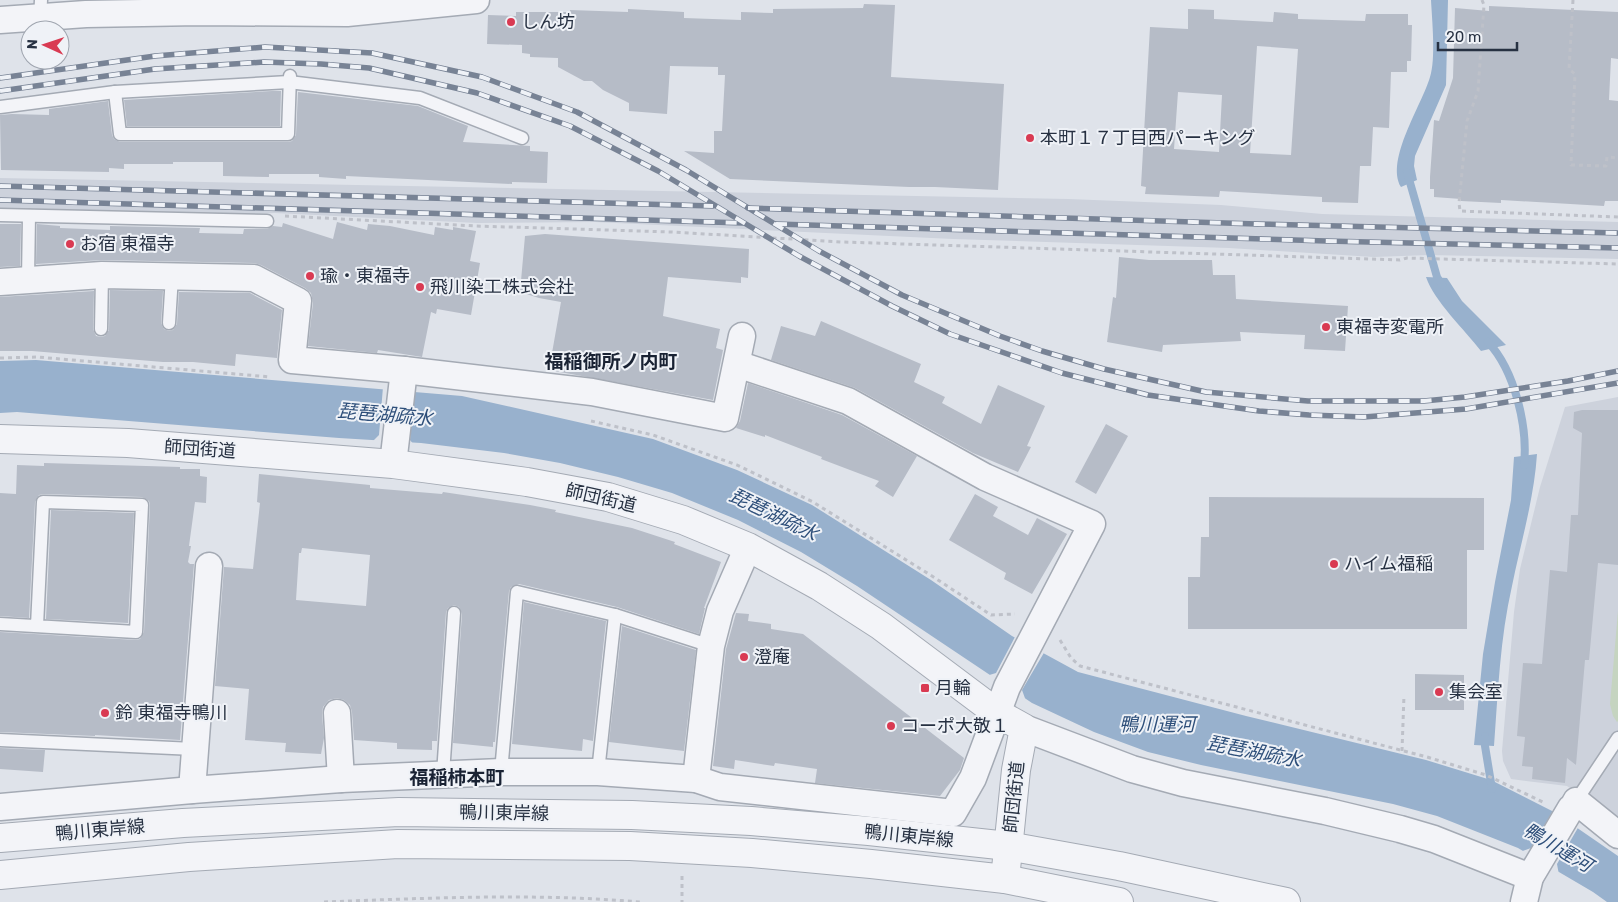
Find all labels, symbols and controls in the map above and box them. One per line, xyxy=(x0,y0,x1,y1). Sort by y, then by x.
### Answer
place label: しん坊 xyxy=(521,11,575,33)
marker: しん坊 xyxy=(505,16,517,28)
north arrow xyxy=(20,20,70,70)
scale bar xyxy=(1438,20,1517,52)
text: 20 m xyxy=(1446,28,1481,46)
text: N xyxy=(24,39,41,50)
place label: 本町１７丁目西パーキング xyxy=(1040,127,1255,149)
marker: 本町１７丁目西パーキング xyxy=(1024,132,1036,144)
place label: お宿 東福寺 xyxy=(80,233,174,255)
marker: お宿 東福寺 xyxy=(64,238,76,250)
place label: 瑜・東福寺 xyxy=(320,265,410,287)
marker: 瑜・東福寺 xyxy=(304,270,316,282)
place label: 飛川染工株式会社 xyxy=(430,276,574,298)
marker: 飛川染工株式会社 xyxy=(414,281,426,293)
place label: 東福寺変電所 xyxy=(1336,316,1444,338)
marker: 東福寺変電所 xyxy=(1320,321,1332,333)
district label: 福稲御所ノ内町 xyxy=(544,350,678,373)
water label: 琵琶湖疏水 xyxy=(337,399,435,430)
street label: 師団街道 xyxy=(163,436,237,462)
street label: 師団街道 xyxy=(563,479,639,517)
water label: 琵琶湖疏水 xyxy=(726,483,823,546)
place label: ハイム福稲 xyxy=(1344,553,1433,575)
marker: ハイム福稲 xyxy=(1328,558,1340,570)
place label: 澄庵 xyxy=(754,646,790,668)
marker: 澄庵 xyxy=(738,651,750,663)
place label: 月輪 xyxy=(935,677,971,699)
place label: 集会室 xyxy=(1449,681,1503,703)
marker: 月輪 xyxy=(919,682,931,694)
marker: 集会室 xyxy=(1433,686,1445,698)
place label: 鈴 東福寺鴨川 xyxy=(115,702,227,724)
marker: 鈴 東福寺鴨川 xyxy=(99,707,111,719)
water label: 鴨川運河 xyxy=(1119,713,1199,736)
place label: コーポ大敬１ xyxy=(901,715,1009,737)
marker: コーポ大敬１ xyxy=(885,720,897,732)
water label: 琵琶湖疏水 xyxy=(1205,731,1305,772)
street label: 師団街道 xyxy=(999,760,1029,834)
district label: 福稲柿本町 xyxy=(409,766,505,789)
street label: 鴨川東岸線 xyxy=(459,801,549,825)
street label: 鴨川東岸線 xyxy=(54,815,146,845)
water label: 鴨川運河 xyxy=(1519,818,1600,879)
street label: 鴨川東岸線 xyxy=(863,820,955,852)

